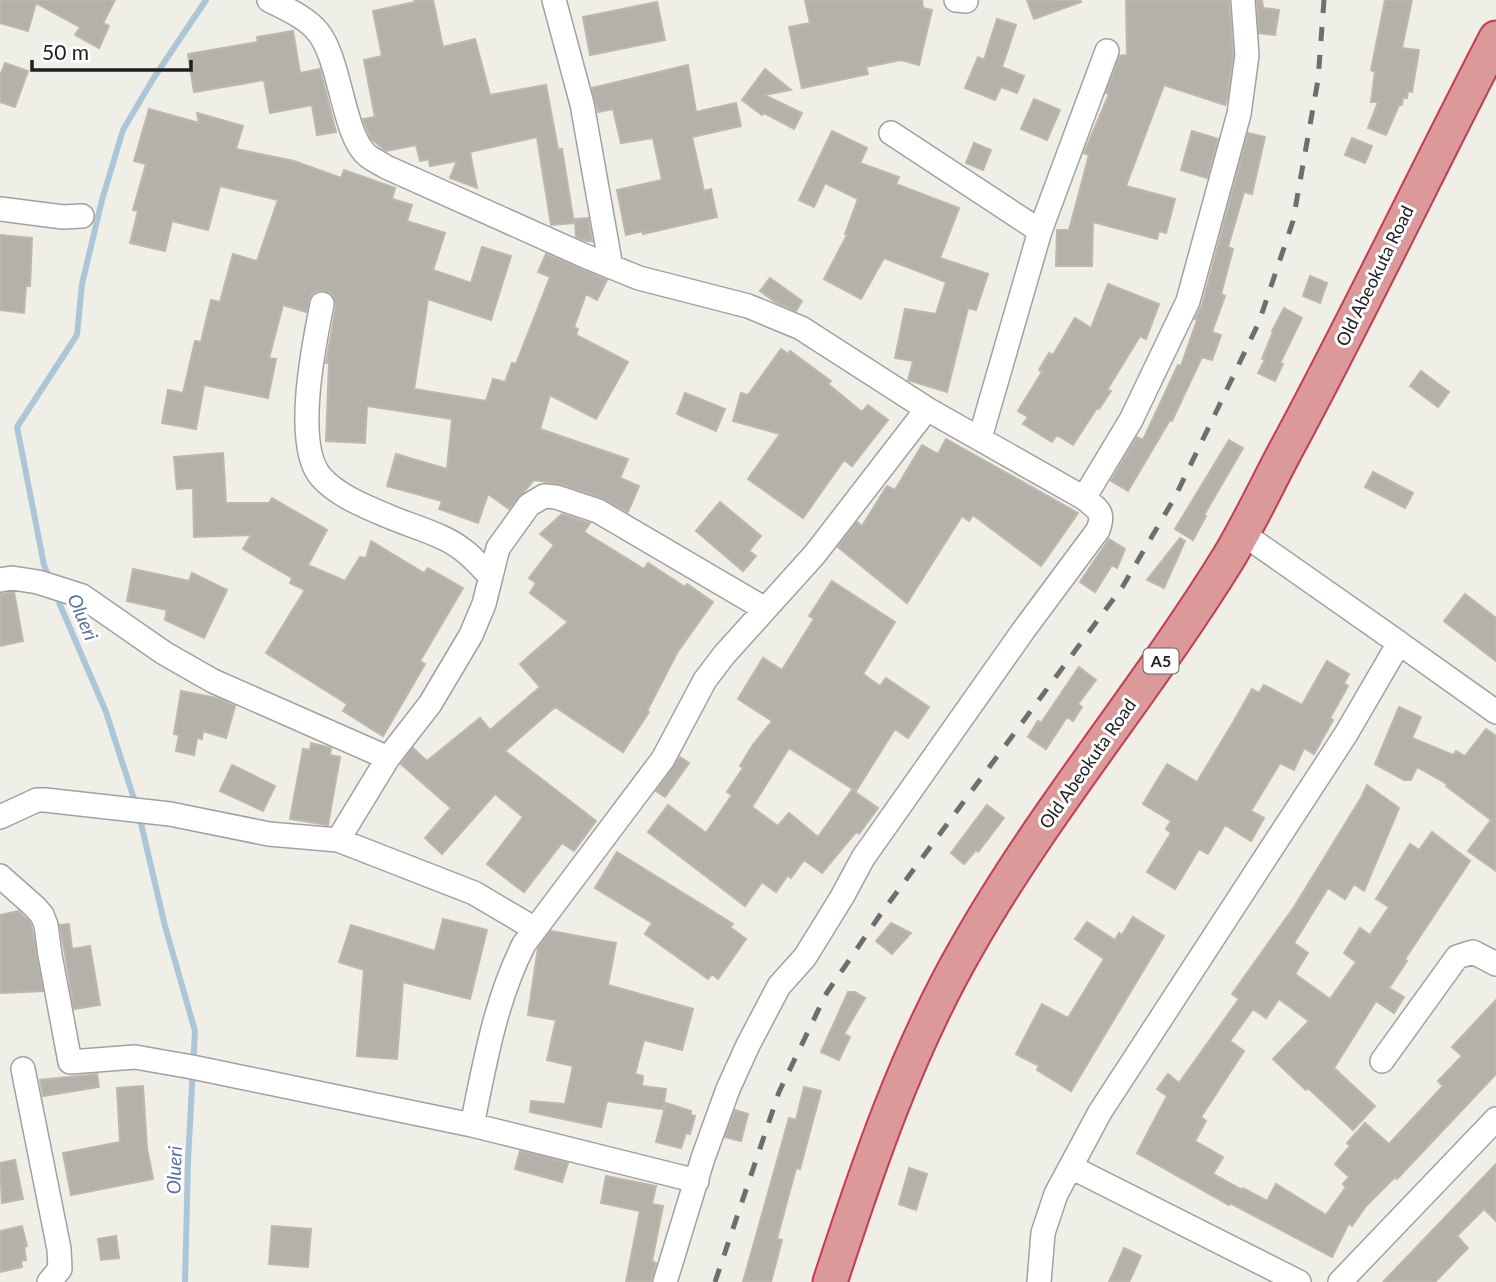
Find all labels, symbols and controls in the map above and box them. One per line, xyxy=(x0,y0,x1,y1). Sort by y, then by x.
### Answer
scale bar xyxy=(32,28,191,72)
text: 50 m xyxy=(42,39,89,64)
street label: Old Abeokuta Road xyxy=(1331,202,1418,349)
water label: Olueri xyxy=(63,590,104,644)
road number: A5 xyxy=(1144,648,1178,674)
street label: Old Abeokuta Road xyxy=(1034,694,1140,833)
water label: Olueri xyxy=(161,1145,186,1195)

